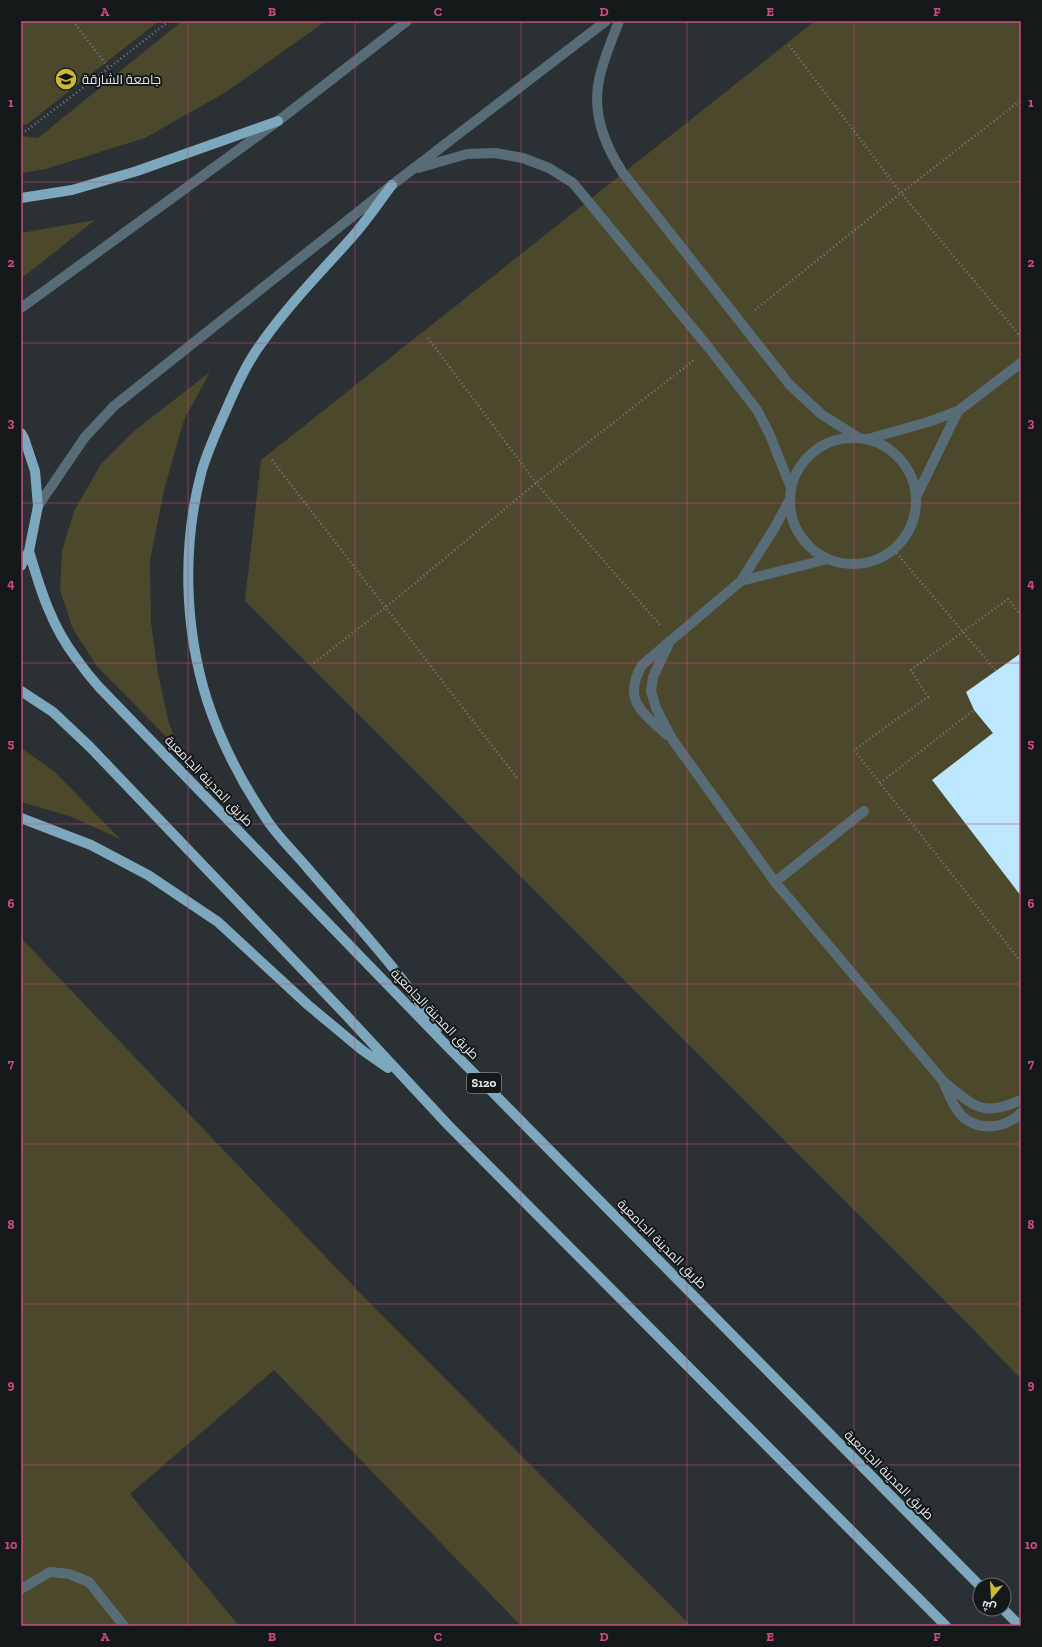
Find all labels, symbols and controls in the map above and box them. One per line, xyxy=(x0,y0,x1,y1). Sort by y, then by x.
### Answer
text: A xyxy=(101,4,110,19)
text: B xyxy=(268,4,276,19)
text: C xyxy=(434,4,442,19)
text: D xyxy=(599,4,609,19)
text: E xyxy=(766,4,774,19)
text: F xyxy=(933,4,941,19)
school or university icon: جامعة الشارقة xyxy=(53,66,79,92)
place label: جامعة الشارقة xyxy=(82,72,161,87)
text: 1 xyxy=(8,95,14,110)
text: 1 xyxy=(1028,95,1034,110)
text: 2 xyxy=(8,255,15,270)
text: 2 xyxy=(1028,255,1035,270)
text: 3 xyxy=(8,415,15,430)
text: 3 xyxy=(1028,415,1035,430)
text: 4 xyxy=(7,576,15,591)
text: 4 xyxy=(1027,576,1035,591)
street label: طريق المدينة الجامعية xyxy=(162,733,256,829)
text: 5 xyxy=(8,736,15,751)
text: 5 xyxy=(1028,736,1035,751)
text: 6 xyxy=(8,896,15,911)
text: 6 xyxy=(1028,896,1035,911)
street label: طريق المدينة الجامعية xyxy=(388,966,482,1062)
text: 7 xyxy=(8,1056,15,1071)
text: 7 xyxy=(1028,1056,1035,1071)
road number: S120 xyxy=(467,1073,501,1093)
street label: طريق المدينة الجامعية xyxy=(614,1196,710,1292)
text: 8 xyxy=(7,1217,15,1232)
text: 8 xyxy=(1027,1217,1035,1232)
text: 9 xyxy=(8,1377,15,1392)
text: 9 xyxy=(1028,1377,1035,1392)
street label: طريق المدينة الجامعية xyxy=(841,1427,937,1523)
text: 10 xyxy=(5,1537,18,1552)
text: 10 xyxy=(1025,1537,1038,1552)
north arrow xyxy=(972,1577,1012,1617)
text: ش xyxy=(980,1598,998,1614)
text: A xyxy=(101,1629,110,1644)
text: B xyxy=(268,1629,276,1644)
text: C xyxy=(434,1629,442,1644)
text: D xyxy=(599,1629,609,1644)
text: E xyxy=(766,1629,774,1644)
text: F xyxy=(933,1629,941,1644)

